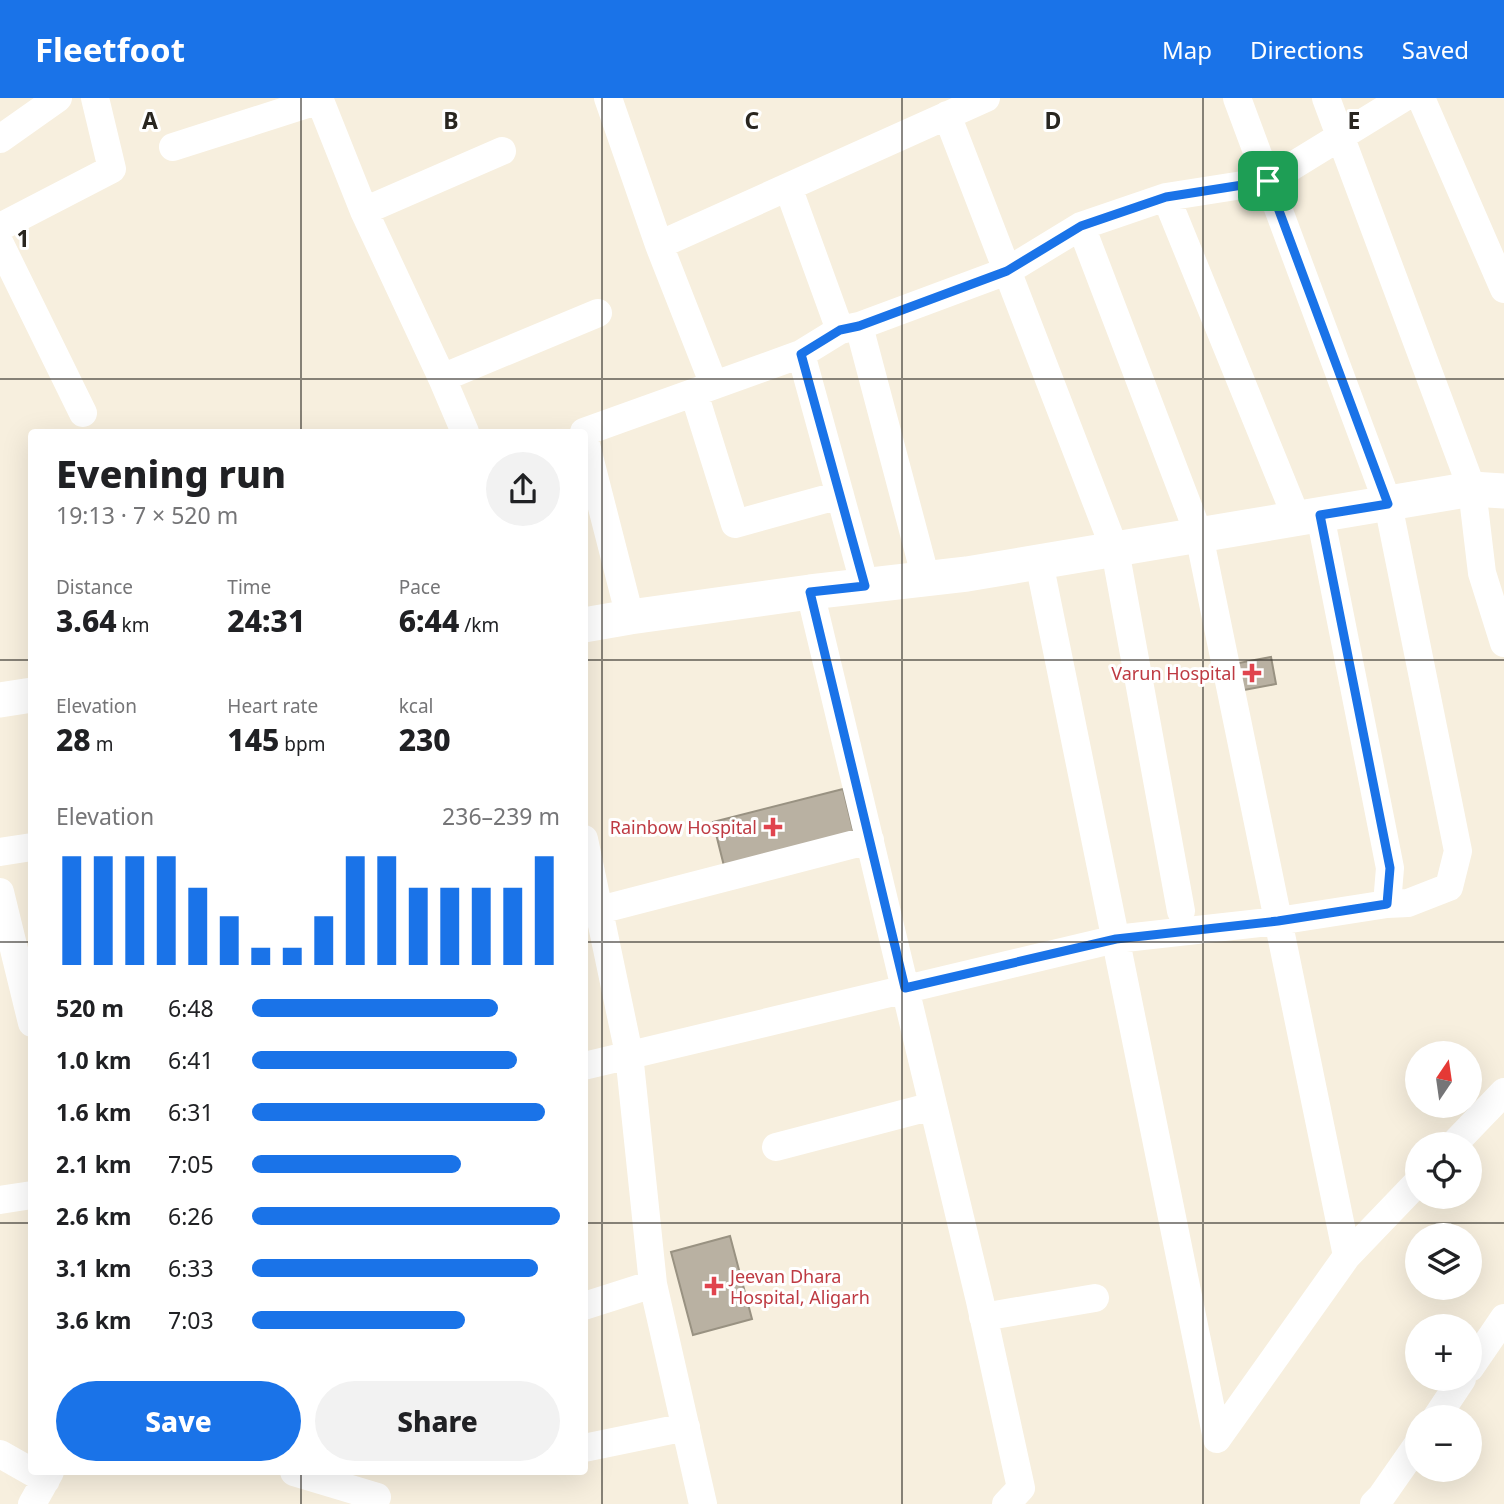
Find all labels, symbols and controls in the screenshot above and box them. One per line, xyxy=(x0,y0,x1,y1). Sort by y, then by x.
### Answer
text: Fleetfoot xyxy=(35,27,185,72)
text: Map xyxy=(1162,33,1212,66)
text: Directions xyxy=(1250,33,1364,66)
text: Saved xyxy=(1402,33,1469,66)
text: A xyxy=(142,104,158,136)
text: B xyxy=(443,104,459,136)
text: C xyxy=(745,104,760,136)
text: D xyxy=(1045,104,1061,136)
text: E xyxy=(1348,104,1360,136)
pin xyxy=(1238,151,1298,211)
icon: arrive xyxy=(1249,162,1287,200)
text: 1 xyxy=(16,222,30,254)
text: Evening run xyxy=(56,447,286,499)
button: share xyxy=(486,452,560,526)
text: 19:13 · 7 × 520 m xyxy=(56,499,238,531)
text: Distance xyxy=(56,574,133,600)
text: Time xyxy=(227,574,271,600)
text: Pace xyxy=(399,574,441,600)
text: 3.64 xyxy=(56,600,117,641)
text: 24:31 xyxy=(227,600,305,641)
text: 6:44 xyxy=(399,600,459,641)
text: km xyxy=(117,612,149,638)
text: /km xyxy=(459,612,499,638)
place label: Varun Hospital xyxy=(1111,661,1236,685)
marker: Varun Hospital xyxy=(1242,663,1262,683)
text: Elevation xyxy=(56,693,137,719)
text: Heart rate xyxy=(227,693,318,719)
text: kcal xyxy=(399,693,433,719)
text: 28 xyxy=(56,719,91,760)
text: 145 xyxy=(227,719,279,760)
text: 230 xyxy=(399,719,451,760)
text: m xyxy=(91,731,113,757)
text: bpm xyxy=(279,731,325,757)
text: Elevation xyxy=(56,800,154,832)
text: 236–239 m xyxy=(442,800,560,832)
place label: Rainbow Hospital xyxy=(610,815,757,839)
marker: Rainbow Hospital xyxy=(763,817,783,837)
text: 520 m xyxy=(56,992,124,1024)
text: 6:48 xyxy=(168,992,214,1024)
north arrow xyxy=(1405,1041,1482,1118)
map controls xyxy=(1405,1041,1482,1482)
text: 1.0 km xyxy=(56,1044,131,1076)
text: 6:41 xyxy=(168,1044,214,1076)
text: 1.6 km xyxy=(56,1096,131,1128)
text: 6:31 xyxy=(168,1096,214,1128)
button: locate xyxy=(1405,1132,1482,1209)
text: 2.1 km xyxy=(56,1148,131,1180)
text: 7:05 xyxy=(168,1148,214,1180)
text: 2.6 km xyxy=(56,1200,131,1232)
text: 6:26 xyxy=(168,1200,214,1232)
button: layers xyxy=(1405,1223,1482,1300)
text: 3.1 km xyxy=(56,1252,131,1284)
text: 6:33 xyxy=(168,1252,214,1284)
place label: Jeevan Dhara Hospital, Aligarh xyxy=(728,1264,870,1309)
marker: Jeevan Dhara Hospital, Aligarh xyxy=(704,1276,724,1296)
text: 3.6 km xyxy=(56,1304,131,1336)
text: 7:03 xyxy=(168,1304,214,1336)
button: + xyxy=(1405,1314,1482,1391)
button: Save xyxy=(56,1381,301,1461)
button: Share xyxy=(315,1381,560,1461)
button: − xyxy=(1405,1405,1482,1482)

